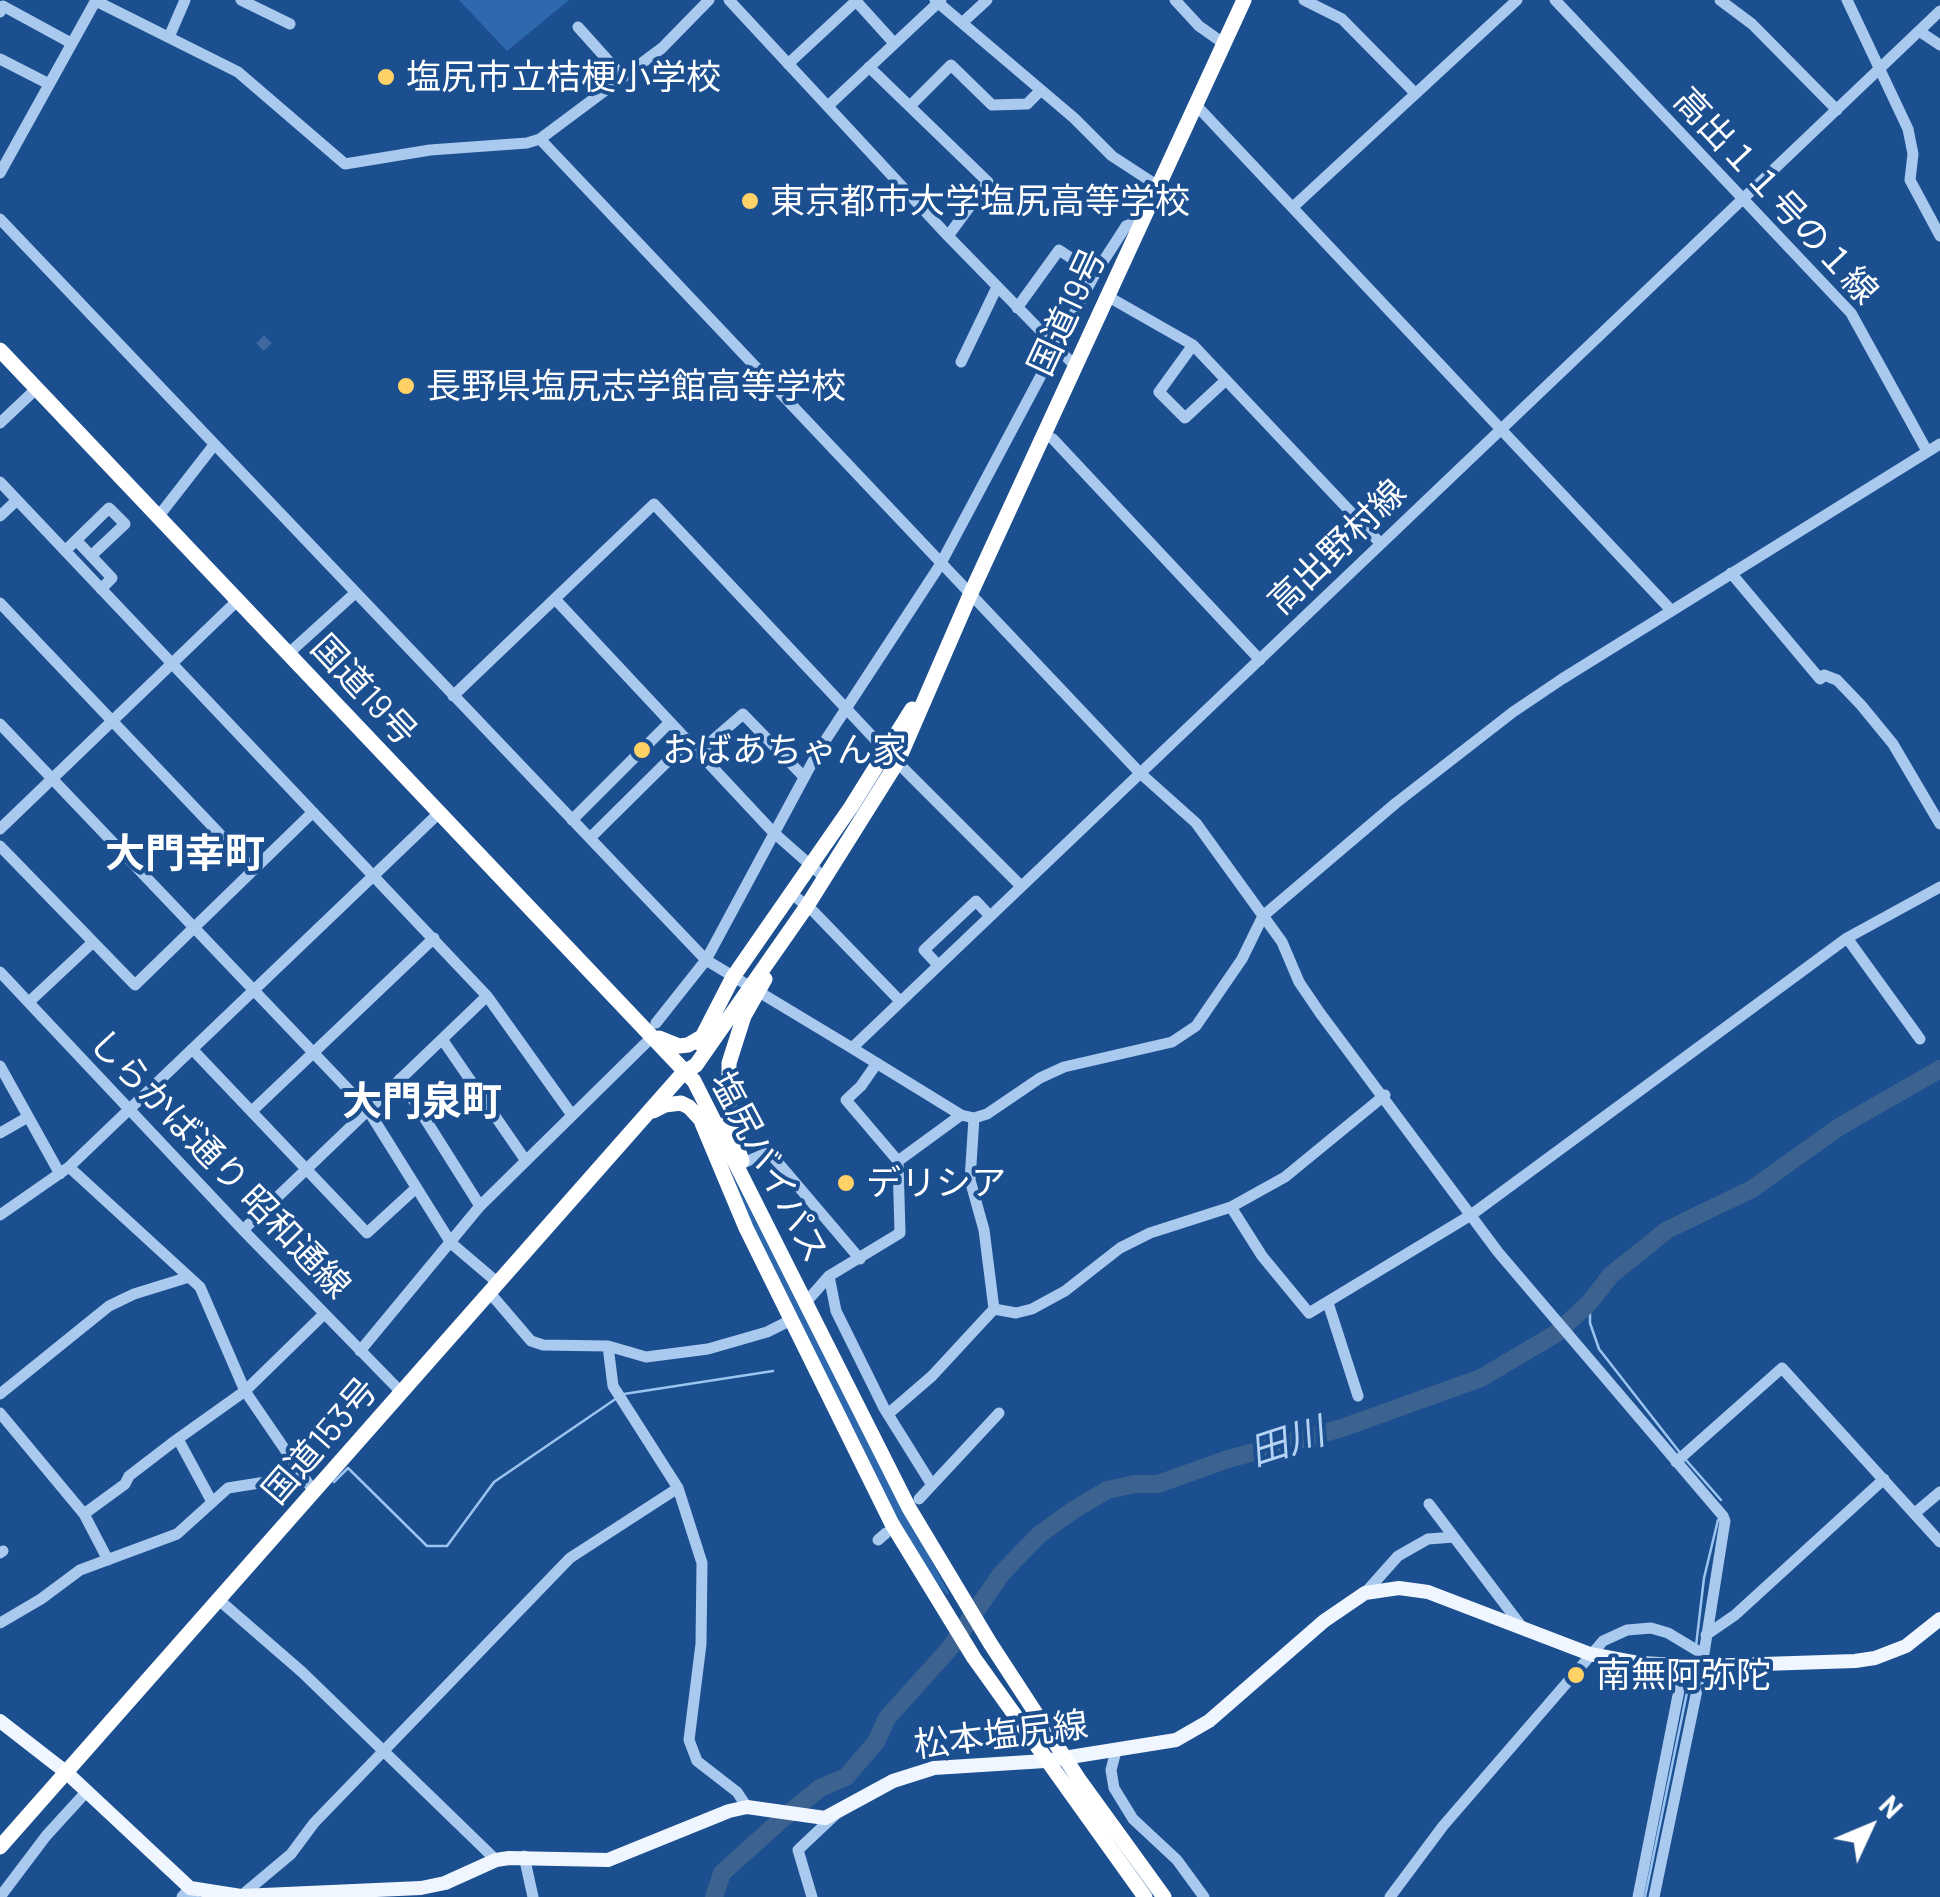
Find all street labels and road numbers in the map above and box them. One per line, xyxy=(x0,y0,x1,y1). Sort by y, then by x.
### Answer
street label: 高出１１号の１線 xyxy=(1665,79,1887,313)
street label: 国道19号 xyxy=(1019,242,1115,382)
street label: 高出野村線 xyxy=(1259,471,1415,623)
street label: 国道19号 xyxy=(302,626,426,754)
street label: しらかば通り 昭和通線 xyxy=(81,1021,359,1307)
street label: 塩尻バイパス xyxy=(701,1064,837,1270)
street label: 国道153号 xyxy=(254,1369,386,1513)
street label: 松本塩尻線 xyxy=(912,1703,1090,1767)

